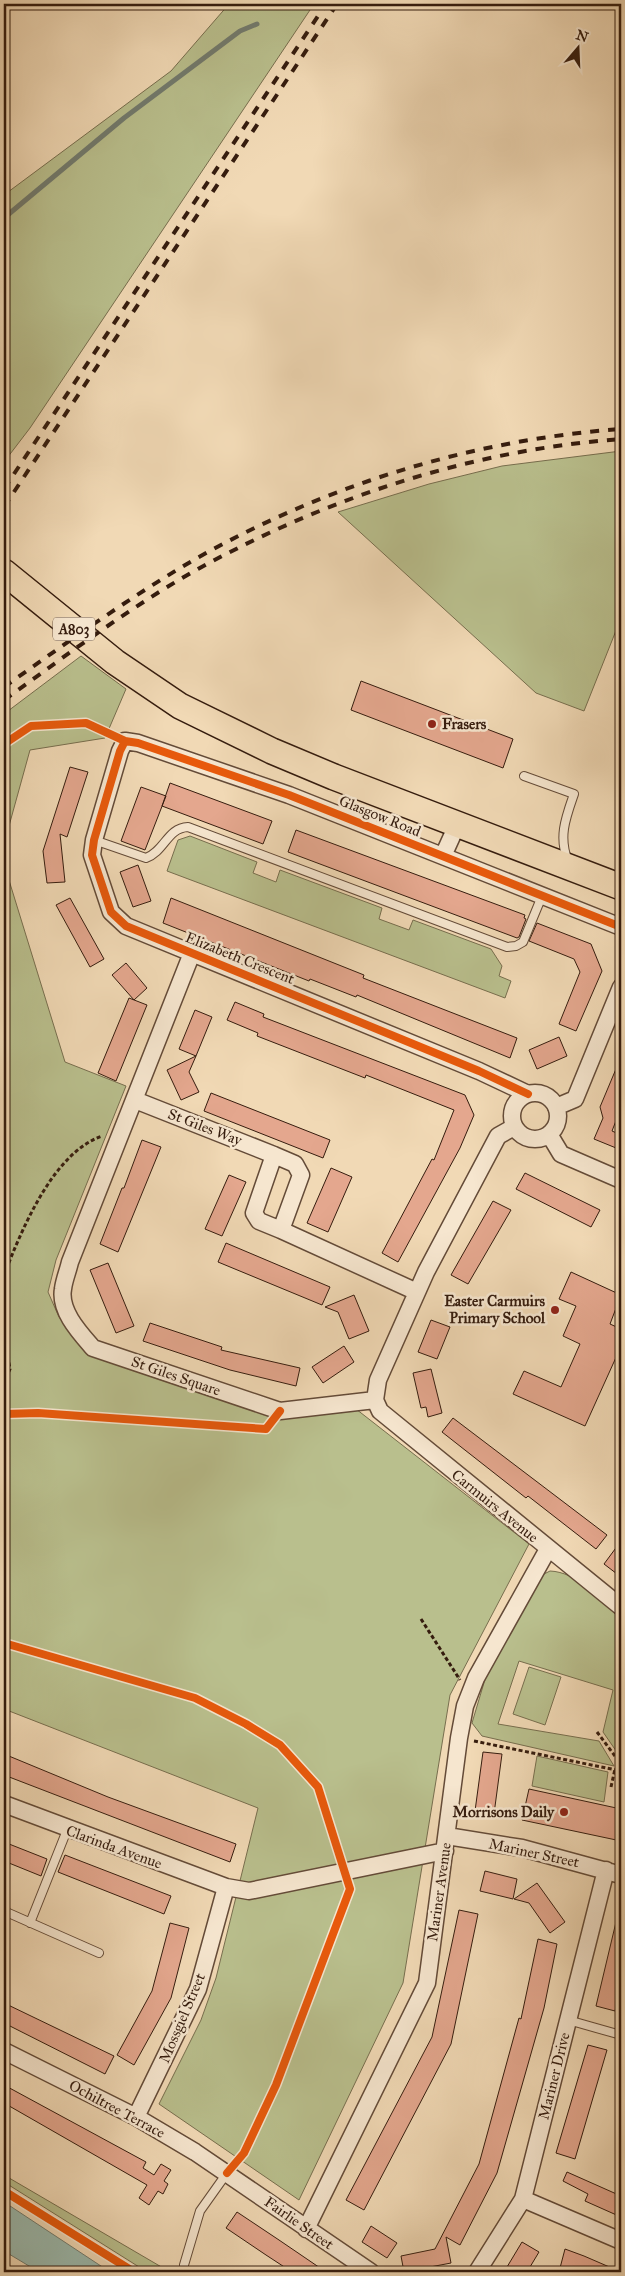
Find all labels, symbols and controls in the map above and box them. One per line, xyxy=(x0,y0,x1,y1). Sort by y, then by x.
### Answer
north arrow xyxy=(552,22,602,72)
text: N xyxy=(574,26,591,46)
road number: A803 xyxy=(53,618,95,640)
place label: Frasers xyxy=(442,715,487,733)
marker: Frasers xyxy=(426,718,438,730)
street label: Glasgow Road xyxy=(337,791,424,841)
street label: Elizabeth Crescent xyxy=(183,928,298,988)
street label: St Giles Way xyxy=(165,1105,245,1150)
place label: Easter Carmuirs Primary School xyxy=(444,1292,546,1328)
marker: Easter Carmuirs Primary School xyxy=(549,1304,561,1316)
street label: St Giles Square xyxy=(129,1352,223,1401)
street label: Carmuirs Avenue xyxy=(448,1466,542,1546)
place label: Morrisons Daily xyxy=(453,1803,555,1822)
marker: Morrisons Daily xyxy=(558,1806,570,1818)
street label: Clarinda Avenue xyxy=(64,1821,164,1873)
street label: Mariner Street xyxy=(487,1835,582,1872)
street label: Mariner Avenue xyxy=(423,1841,455,1943)
street label: Mossgiel Street xyxy=(155,1970,209,2066)
street label: Mariner Drive xyxy=(534,2030,574,2122)
street label: Ochiltree Terrace xyxy=(66,2076,168,2142)
street label: Fairlie Street xyxy=(261,2193,338,2254)

